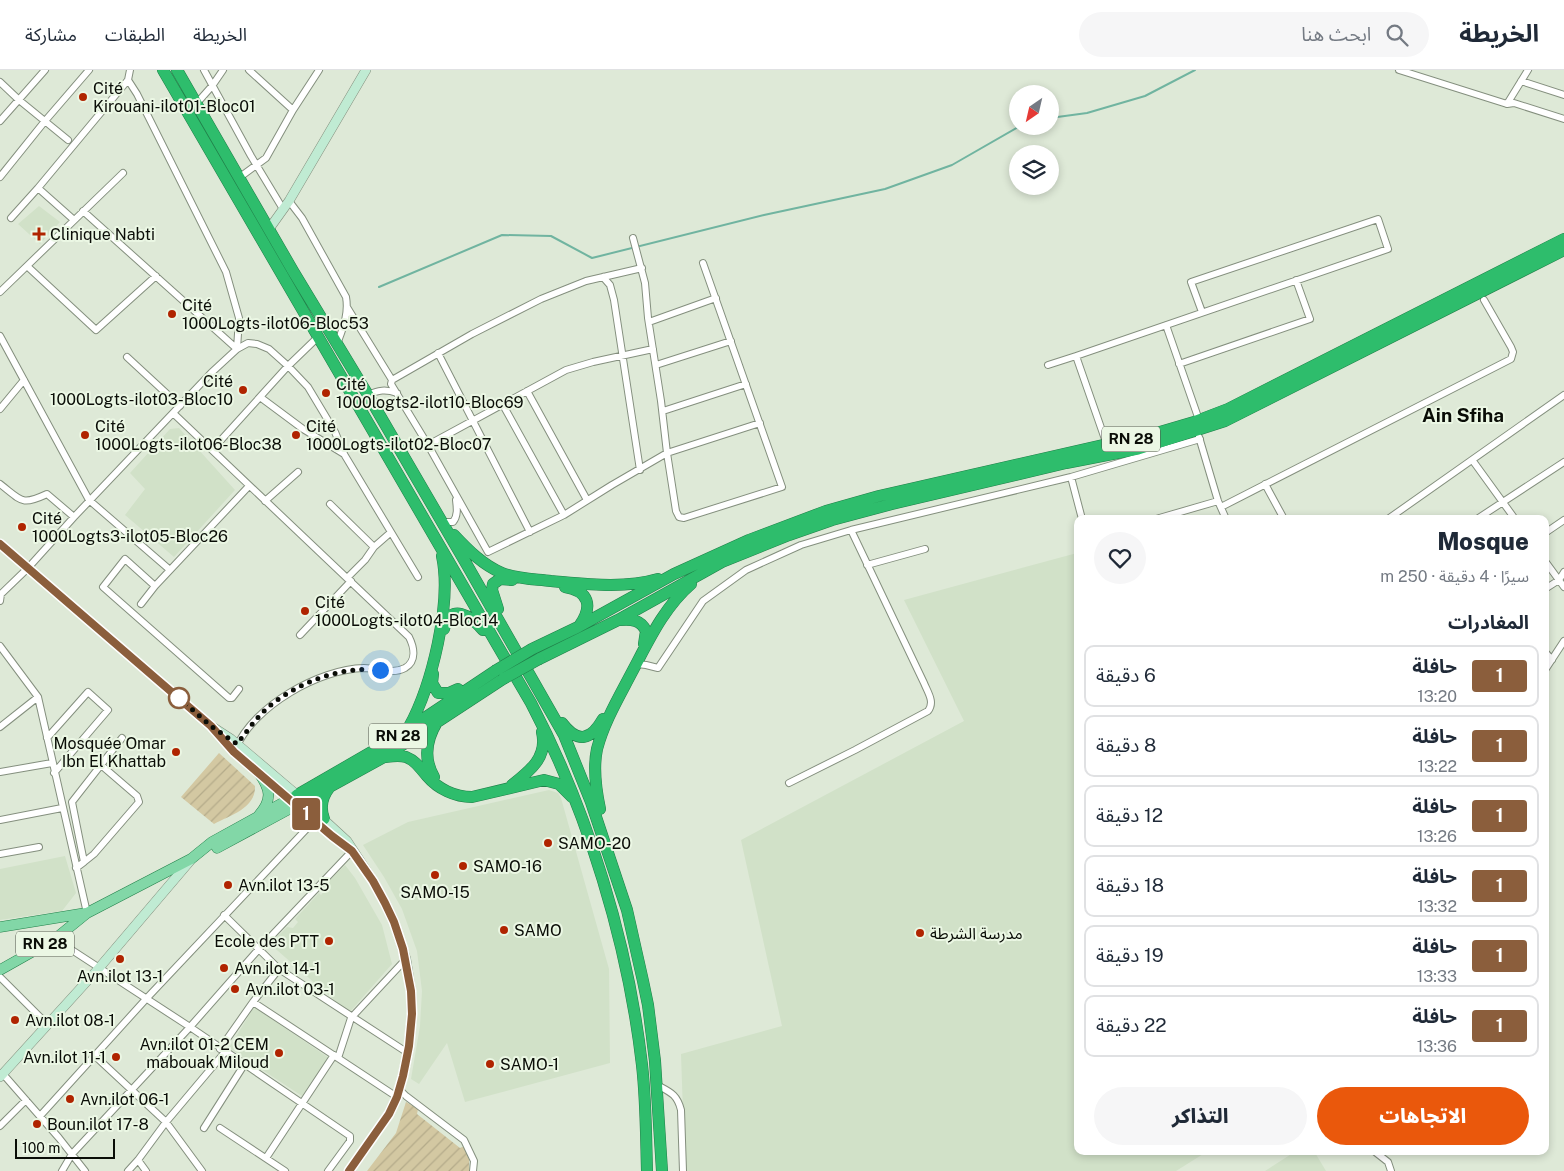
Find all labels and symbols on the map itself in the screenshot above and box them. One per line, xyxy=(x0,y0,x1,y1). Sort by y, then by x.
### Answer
place label: Cité Kirouani-ilot01-Bloc01 xyxy=(93,79,255,116)
north arrow xyxy=(1009,85,1059,135)
marker: Cité Kirouani-ilot01-Bloc01 xyxy=(77,91,89,103)
place label: Clinique Nabti xyxy=(50,225,155,244)
marker: Clinique Nabti xyxy=(32,227,46,241)
place label: Cité 1000Logts-ilot06-Bloc53 xyxy=(182,296,369,333)
marker: Cité 1000Logts-ilot06-Bloc53 xyxy=(166,308,178,320)
place label: Cité 1000Logts-ilot03-Bloc10 xyxy=(50,372,233,409)
place label: Cité 1000logts2-ilot10-Bloc69 xyxy=(336,375,524,412)
marker: Cité 1000Logts-ilot03-Bloc10 xyxy=(237,384,249,396)
marker: Cité 1000logts2-ilot10-Bloc69 xyxy=(320,387,332,399)
district label: Ain Sfiha xyxy=(1422,404,1504,426)
place label: Cité 1000Logts-ilot06-Bloc38 xyxy=(95,417,282,454)
place label: Cité 1000Logts-ilot02-Bloc07 xyxy=(306,417,491,454)
road number: RN 28 xyxy=(1102,426,1160,452)
marker: Cité 1000Logts-ilot06-Bloc38 xyxy=(79,429,91,441)
marker: Cité 1000Logts-ilot02-Bloc07 xyxy=(290,429,302,441)
place label: Cité 1000Logts3-ilot05-Bloc26 xyxy=(32,509,228,546)
marker: Cité 1000Logts3-ilot05-Bloc26 xyxy=(16,521,28,533)
place label: Cité 1000Logts-ilot04-Bloc14 xyxy=(315,593,498,630)
marker: Cité 1000Logts-ilot04-Bloc14 xyxy=(299,605,311,617)
your location xyxy=(368,658,393,683)
unlabelled marker xyxy=(168,687,190,709)
road number: RN 28 xyxy=(369,724,427,748)
place label: Mosquée Omar Ibn El Khattab xyxy=(54,734,166,771)
marker: Mosquée Omar Ibn El Khattab xyxy=(170,746,182,758)
line badge: 1 xyxy=(290,798,322,830)
place label: SAMO-20 xyxy=(558,834,631,853)
marker: SAMO-20 xyxy=(542,837,554,849)
place label: SAMO-16 xyxy=(473,857,542,876)
marker: SAMO-16 xyxy=(457,860,469,872)
marker: SAMO-15 xyxy=(429,869,441,881)
place label: Avn.ilot 13-5 xyxy=(238,876,329,895)
marker: Avn.ilot 13-5 xyxy=(222,879,234,891)
place label: SAMO-15 xyxy=(400,883,470,902)
place label: SAMO xyxy=(514,921,562,940)
marker: SAMO xyxy=(498,924,510,936)
place label: مدرسة الشرطة xyxy=(930,924,1023,943)
marker: مدرسة الشرطة xyxy=(914,927,926,939)
road number: RN 28 xyxy=(16,932,74,956)
place label: Ecole des PTT xyxy=(214,932,320,951)
marker: Ecole des PTT xyxy=(323,935,335,947)
marker: Avn.ilot 13-1 xyxy=(114,953,126,965)
place label: Avn.ilot 14-1 xyxy=(234,959,321,978)
marker: Avn.ilot 14-1 xyxy=(218,962,230,974)
place label: Avn.ilot 13-1 xyxy=(77,967,163,986)
place label: Avn.ilot 03-1 xyxy=(245,980,335,999)
marker: Avn.ilot 03-1 xyxy=(229,983,241,995)
place label: Avn.ilot 08-1 xyxy=(25,1011,115,1030)
marker: Avn.ilot 08-1 xyxy=(9,1014,21,1026)
place label: Avn.ilot 01-2 CEM mabouak Miloud xyxy=(139,1035,269,1072)
marker: Avn.ilot 01-2 CEM mabouak Miloud xyxy=(273,1047,285,1059)
place label: Avn.ilot 11-1 xyxy=(23,1048,106,1067)
marker: Avn.ilot 11-1 xyxy=(110,1051,122,1063)
place label: SAMO-1 xyxy=(500,1055,559,1074)
marker: SAMO-1 xyxy=(484,1058,496,1070)
place label: Avn.ilot 06-1 xyxy=(80,1090,170,1109)
marker: Avn.ilot 06-1 xyxy=(64,1093,76,1105)
place label: Boun.ilot 17-8 xyxy=(47,1115,149,1134)
marker: Boun.ilot 17-8 xyxy=(31,1118,43,1130)
scale bar xyxy=(15,1136,115,1159)

